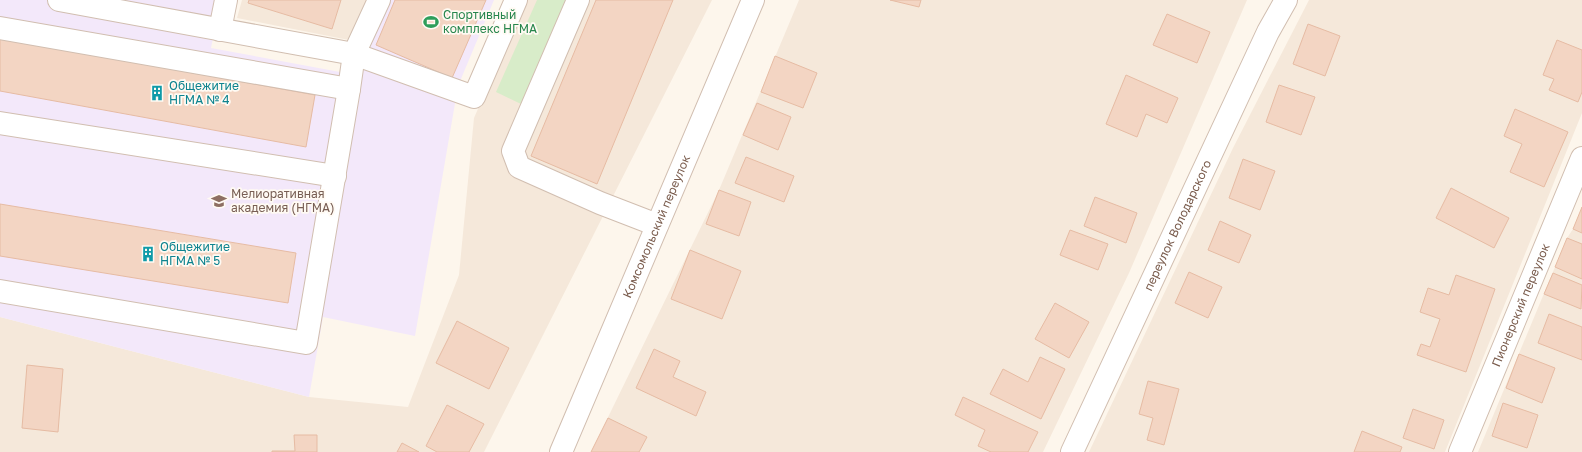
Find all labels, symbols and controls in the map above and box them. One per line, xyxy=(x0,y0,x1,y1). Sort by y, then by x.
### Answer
place label: Спортивный комплекс НГМА xyxy=(443,7,537,36)
sports icon: Спортивный комплекс НГМА xyxy=(422,13,440,31)
place label: Общежитие НГМА № 4 xyxy=(169,78,239,107)
building icon: Общежитие НГМА № 4 xyxy=(148,84,166,102)
street label: Комсомольский переулок xyxy=(619,152,693,300)
street label: переулок Володарского xyxy=(1140,157,1214,293)
place label: Мелиоративная академия (НГМА) xyxy=(231,186,335,215)
school or university icon: Мелиоративная академия (НГМА) xyxy=(210,192,228,210)
place label: Общежитие НГМА № 5 xyxy=(160,239,230,268)
street label: Пионерский переулок xyxy=(1488,241,1553,369)
building icon: Общежитие НГМА № 5 xyxy=(139,245,157,263)

